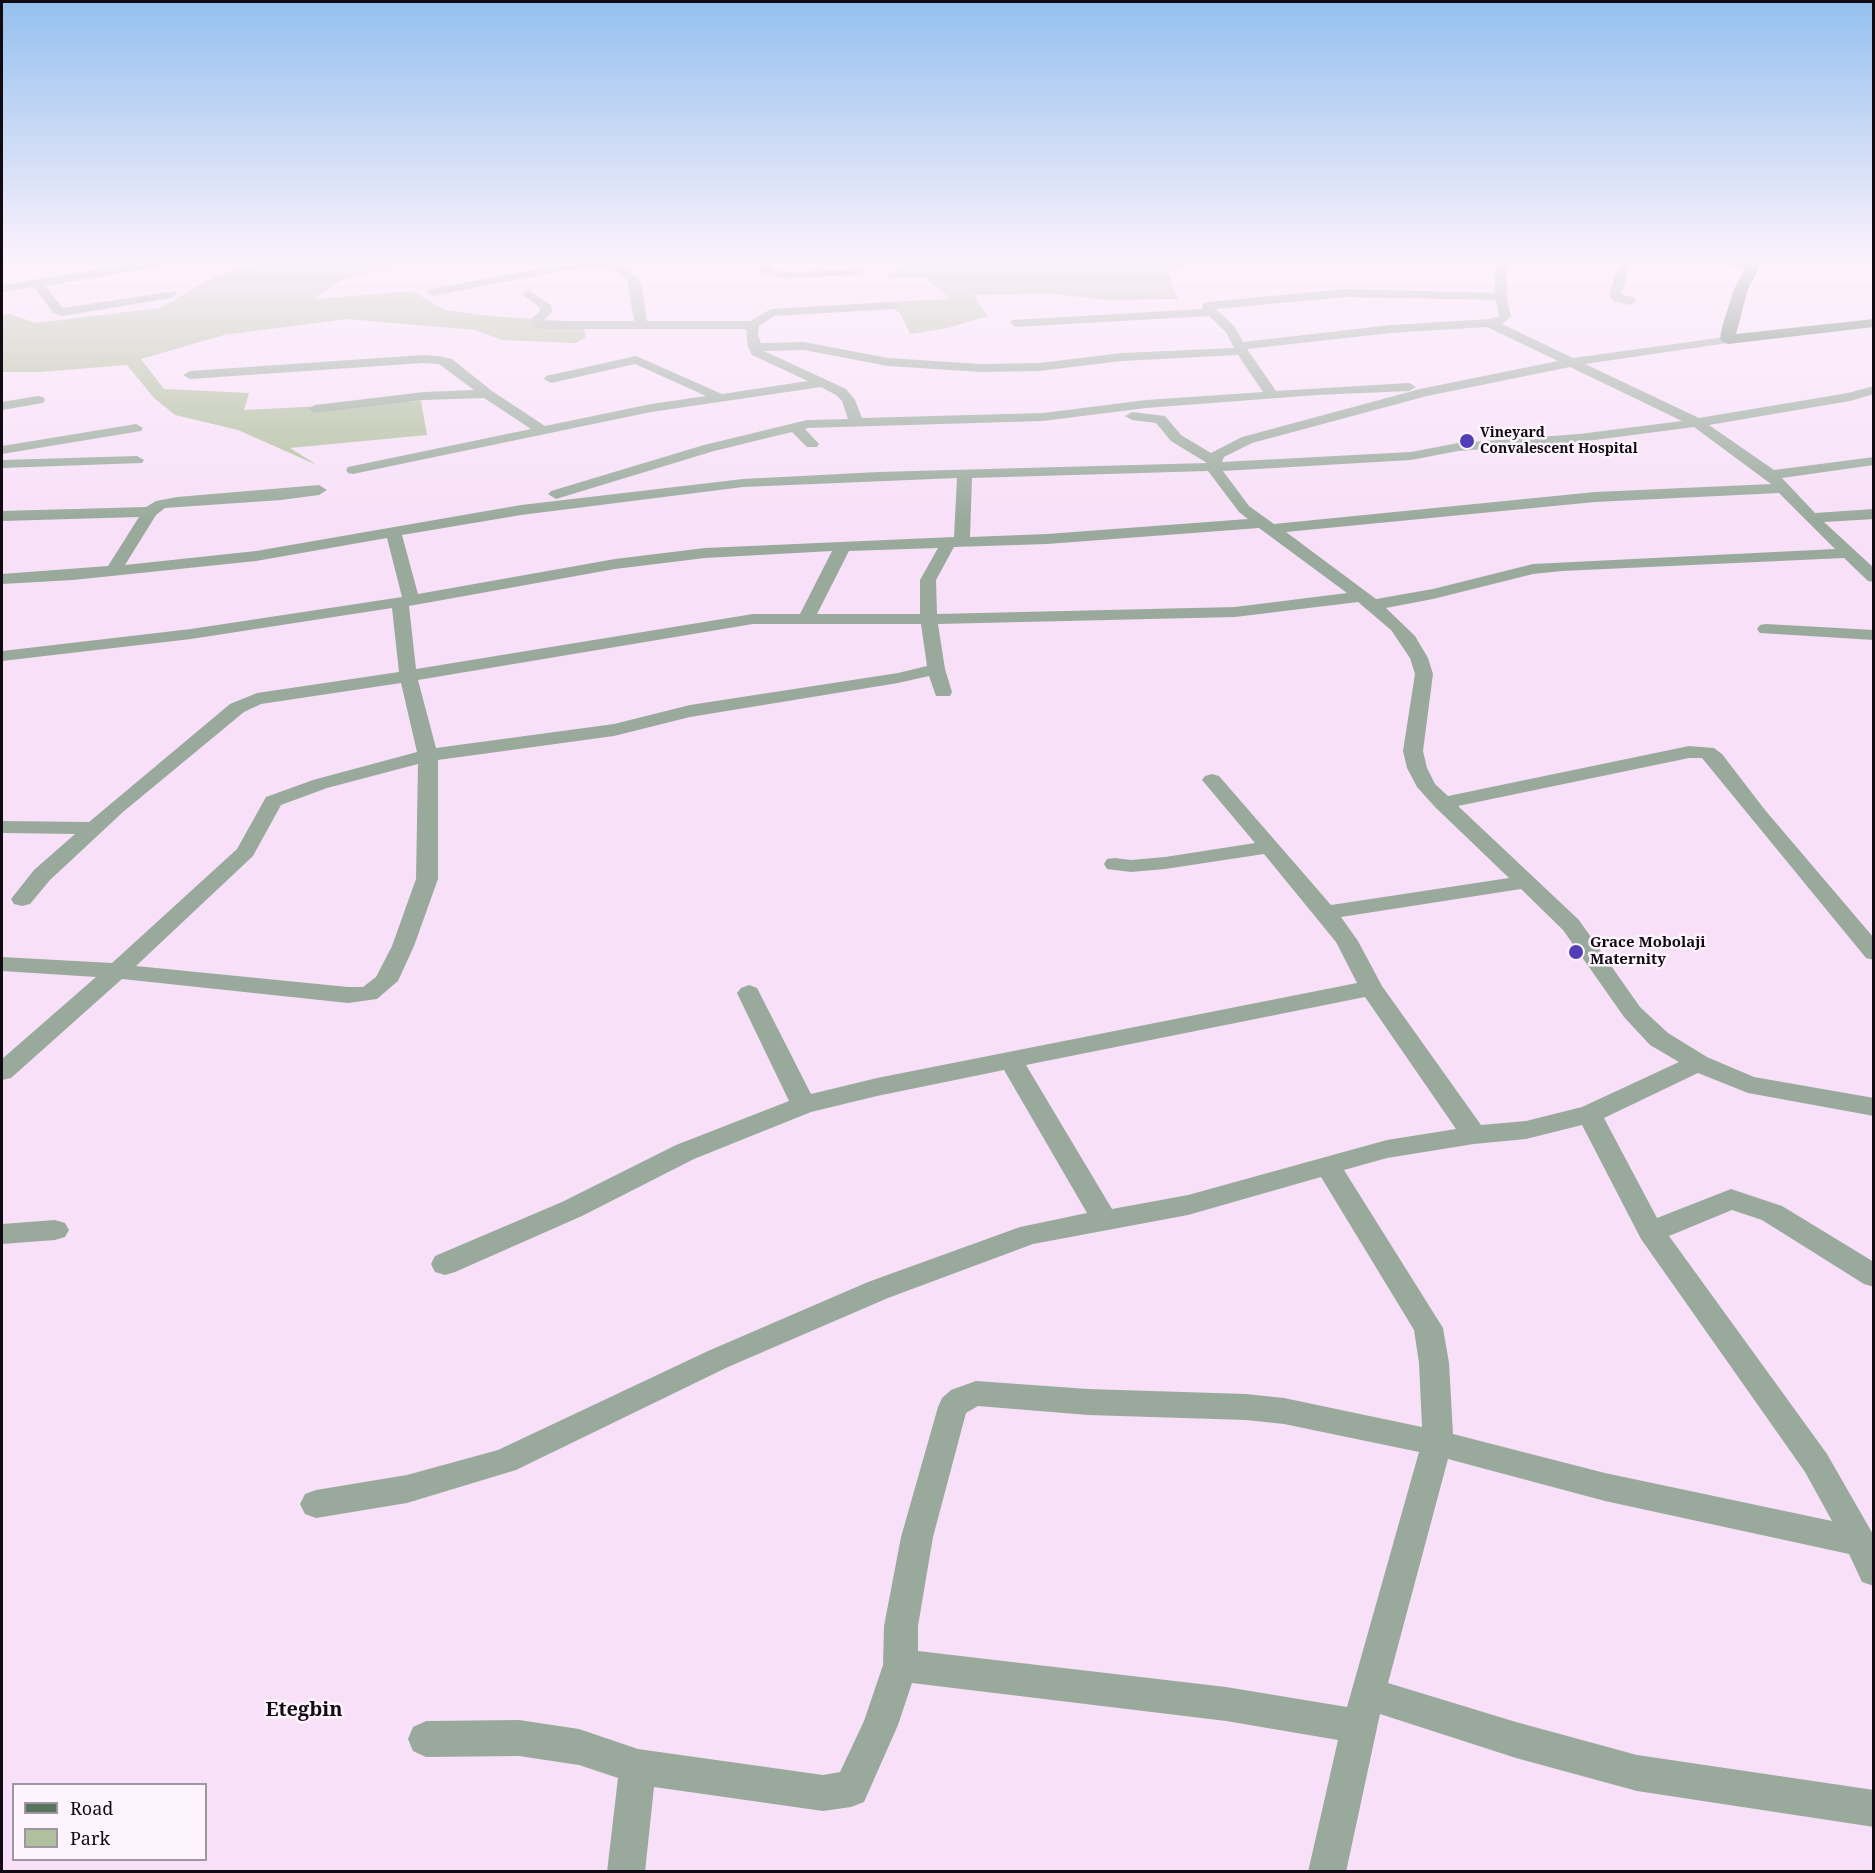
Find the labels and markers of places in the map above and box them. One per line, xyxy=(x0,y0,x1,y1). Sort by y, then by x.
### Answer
place label: Vineyard Convalescent Hospital xyxy=(1480,425,1638,458)
marker: Vineyard Convalescent Hospital xyxy=(1458,432,1476,450)
place label: Grace Mobolaji Maternity xyxy=(1590,934,1706,969)
marker: Grace Mobolaji Maternity xyxy=(1567,943,1585,961)

